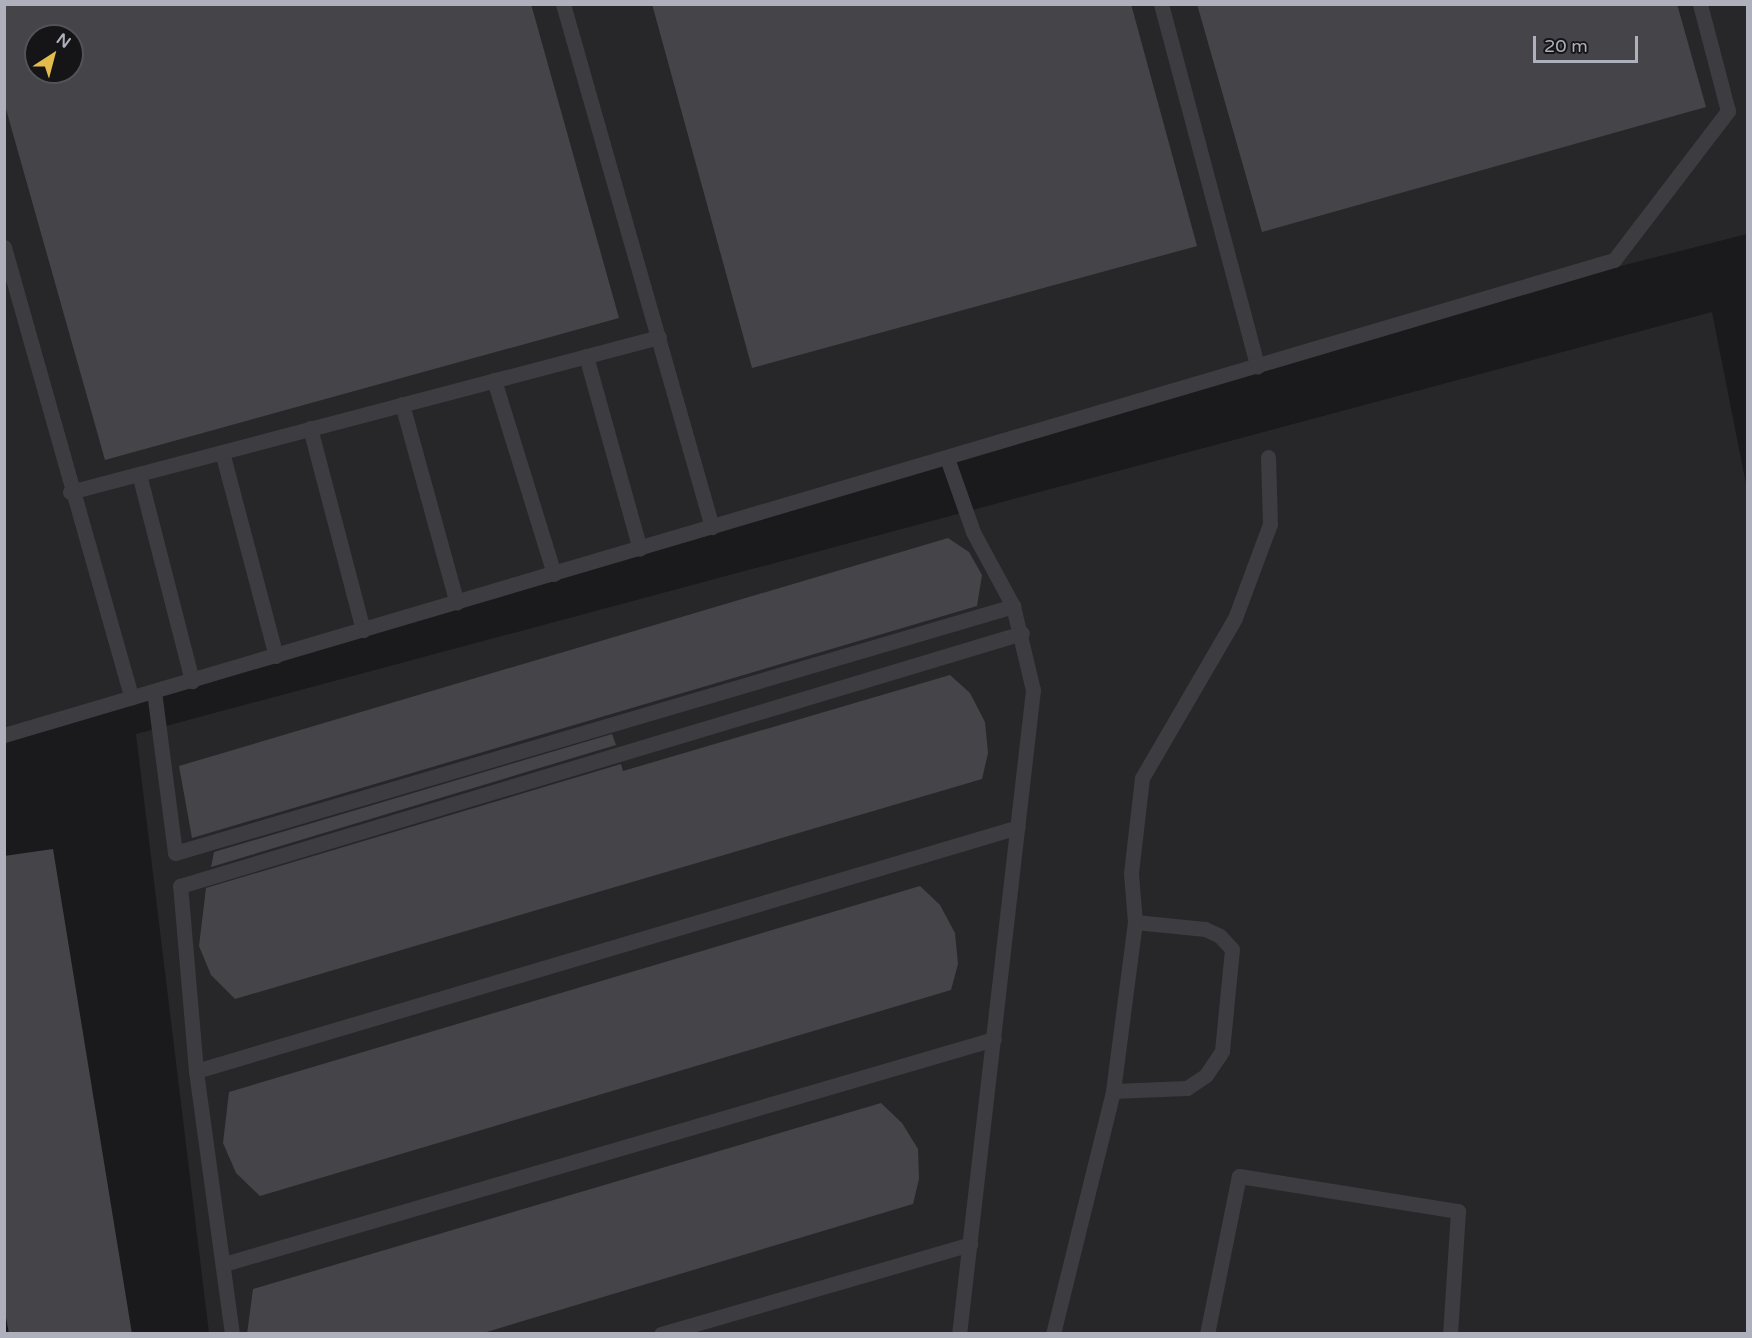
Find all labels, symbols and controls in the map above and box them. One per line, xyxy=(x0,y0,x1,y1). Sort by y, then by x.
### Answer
north arrow xyxy=(24,24,84,84)
scale bar xyxy=(1536,24,1641,62)
text: N xyxy=(52,29,74,53)
text: 20 m xyxy=(1544,35,1588,57)

